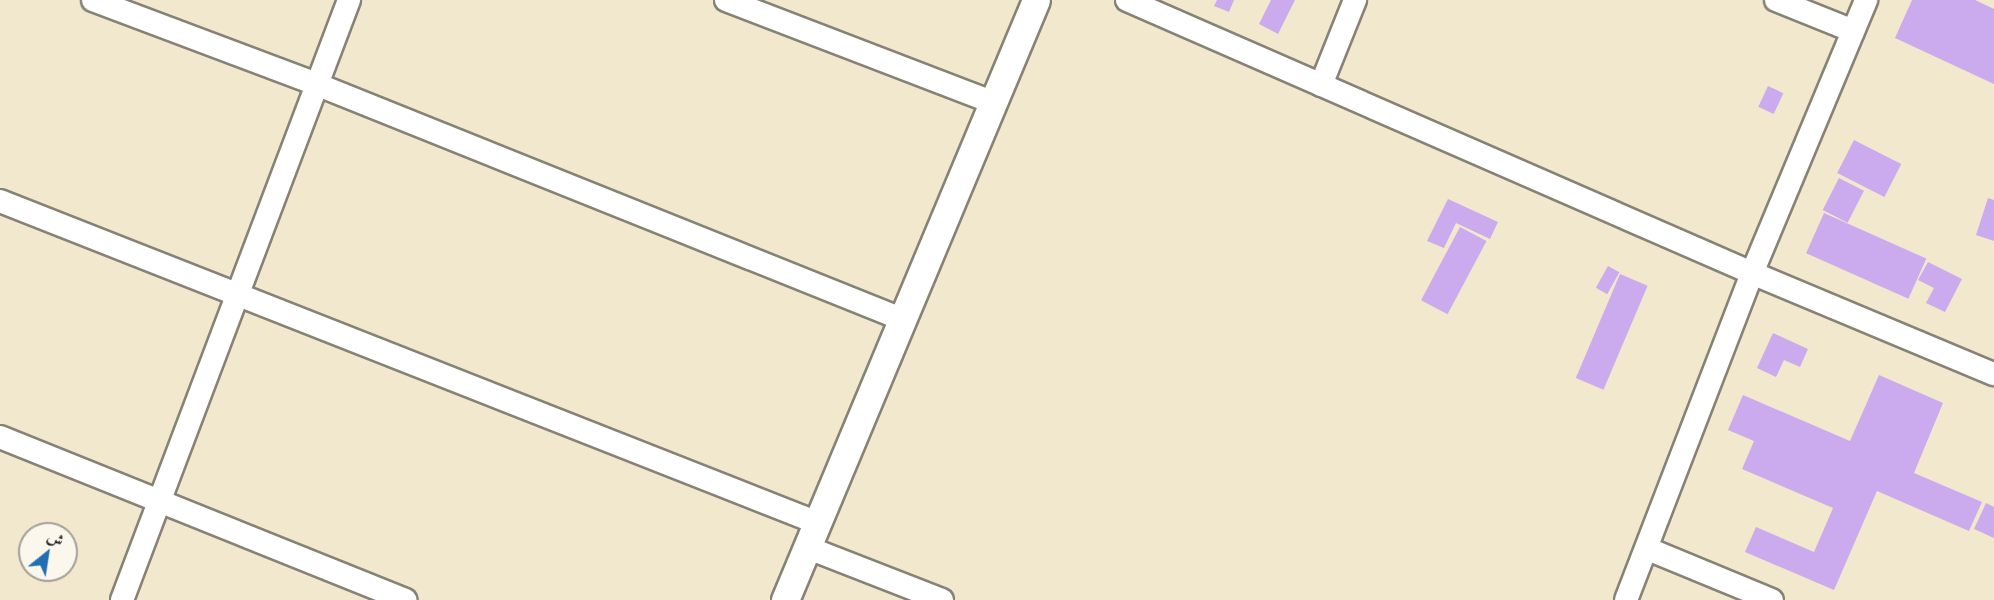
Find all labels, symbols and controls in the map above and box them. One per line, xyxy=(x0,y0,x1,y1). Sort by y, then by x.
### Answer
north arrow xyxy=(18,522,78,582)
text: ش xyxy=(43,524,69,553)

